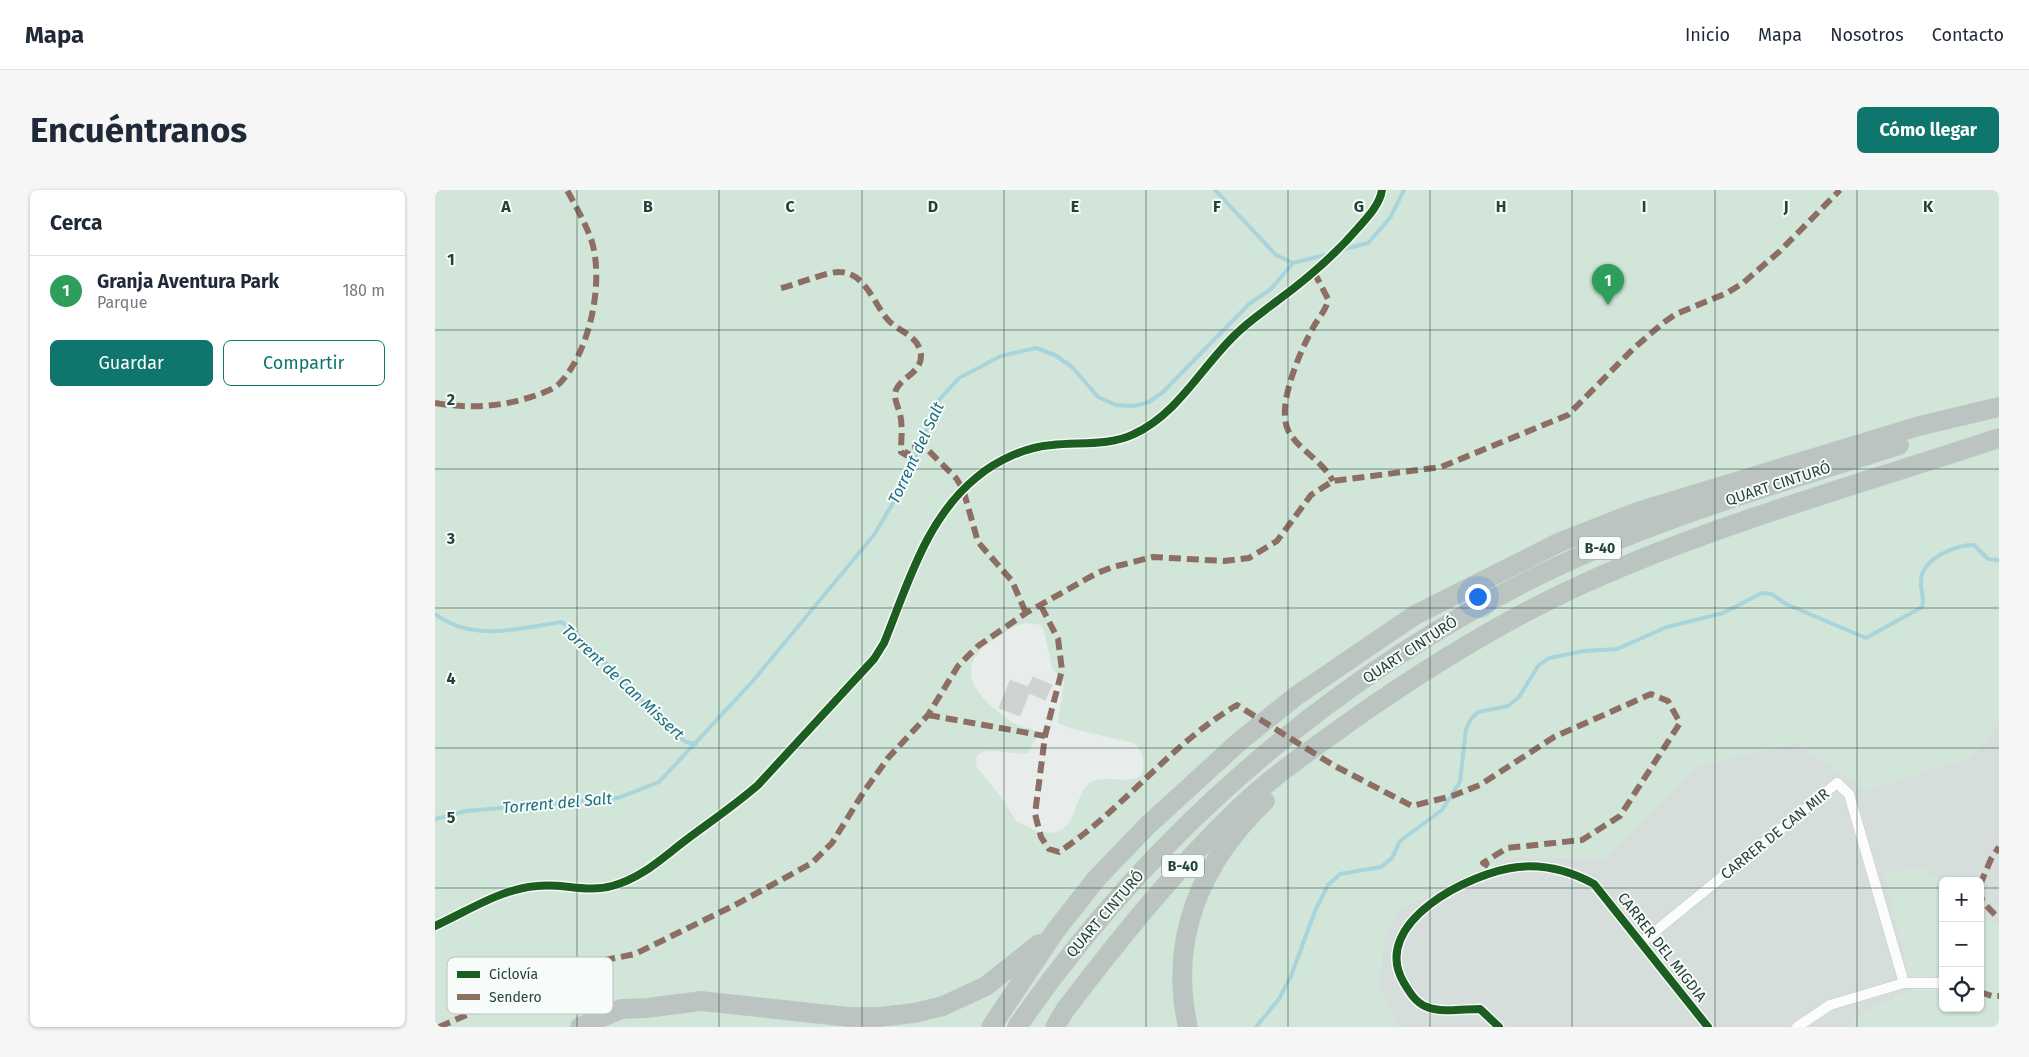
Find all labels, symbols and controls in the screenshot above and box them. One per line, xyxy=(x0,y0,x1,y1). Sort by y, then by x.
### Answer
text: Mapa xyxy=(25,21,84,49)
text: Inicio xyxy=(1685,24,1730,46)
text: Mapa xyxy=(1758,24,1802,46)
text: Nosotros xyxy=(1830,24,1904,46)
text: Contacto xyxy=(1932,24,2004,46)
button: Cómo llegar xyxy=(1857,107,1999,153)
text: Encuéntranos xyxy=(30,109,247,151)
text: A xyxy=(500,197,511,216)
text: B xyxy=(643,197,653,216)
text: C xyxy=(785,197,795,216)
text: D xyxy=(928,197,938,216)
text: E xyxy=(1071,197,1079,216)
text: F xyxy=(1213,197,1221,216)
text: G xyxy=(1354,197,1364,216)
text: H xyxy=(1496,197,1506,216)
text: I xyxy=(1642,197,1646,216)
text: J xyxy=(1782,197,1789,216)
text: K xyxy=(1923,197,1934,216)
text: Cerca xyxy=(50,210,102,236)
text: 1 xyxy=(447,250,455,269)
pin: 1 xyxy=(1592,264,1624,305)
text: Granja Aventura Park xyxy=(97,270,279,293)
text: 1 xyxy=(62,281,70,300)
text: 180 m xyxy=(342,281,385,300)
text: Parque xyxy=(97,293,147,312)
button: Guardar xyxy=(50,340,213,386)
button: Compartir xyxy=(223,340,385,386)
text: 2 xyxy=(447,390,455,409)
water label: Torrent del Salt xyxy=(884,399,948,507)
street label: QUART CINTURÓ xyxy=(1723,459,1833,509)
text: 3 xyxy=(446,529,455,548)
road number: B-40 xyxy=(1579,536,1621,559)
your location xyxy=(1465,584,1491,610)
street label: QUART CINTURÓ xyxy=(1359,613,1461,687)
water label: Torrent de Can Missert xyxy=(558,620,688,744)
text: 4 xyxy=(446,669,456,688)
street label: CARRER DE CAN MIR xyxy=(1717,785,1833,883)
water label: Torrent del Salt xyxy=(501,789,613,817)
text: 5 xyxy=(447,808,456,827)
road number: B-40 xyxy=(1162,854,1204,878)
street label: QUART CINTURÓ xyxy=(1062,867,1148,961)
map controls xyxy=(1939,877,1984,1012)
button: + xyxy=(1939,877,1984,922)
street label: CARRER DEL MIGDIA xyxy=(1614,889,1710,1005)
button: − xyxy=(1939,922,1984,967)
legend xyxy=(447,957,613,1014)
text: Ciclovía xyxy=(489,966,538,983)
button: locate xyxy=(1939,967,1984,1012)
text: Sendero xyxy=(489,989,542,1006)

